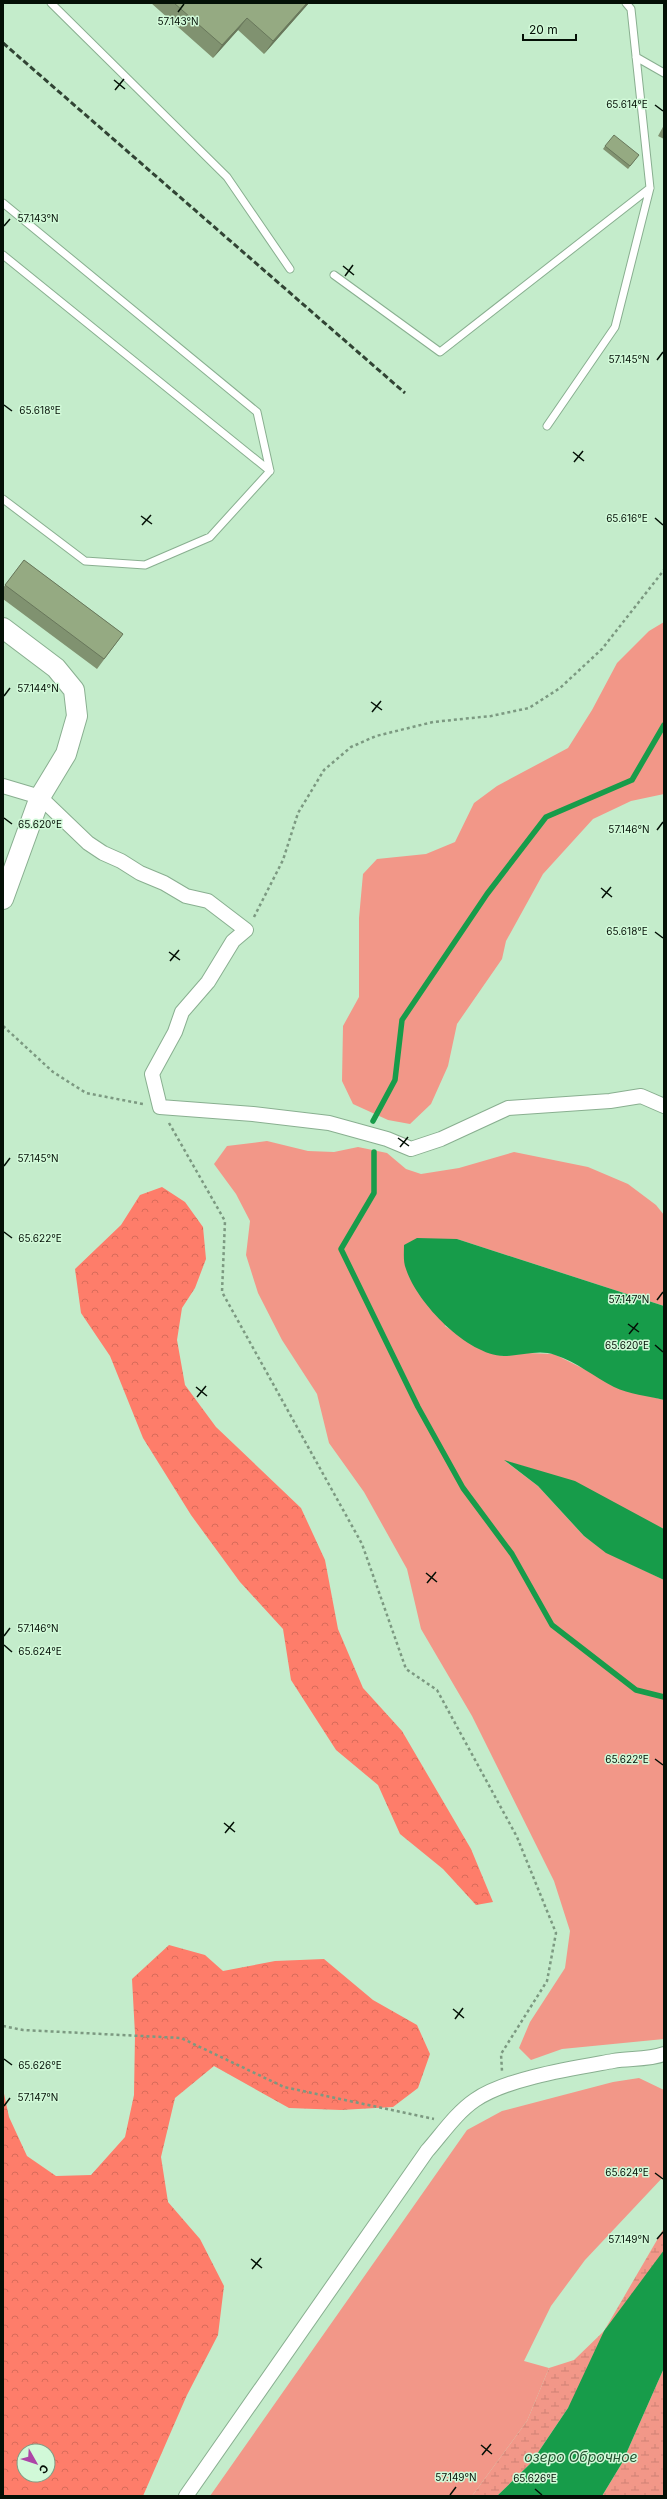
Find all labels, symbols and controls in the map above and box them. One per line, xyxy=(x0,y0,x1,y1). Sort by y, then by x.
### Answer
text: 57.143°N xyxy=(157,15,199,27)
scale bar xyxy=(523,16,576,42)
text: 20 m xyxy=(529,22,558,37)
text: 65.614°E xyxy=(606,98,648,110)
text: 57.143°N xyxy=(17,212,59,224)
text: 57.145°N xyxy=(608,353,650,365)
text: 65.618°E xyxy=(19,404,61,416)
text: 65.616°E xyxy=(606,512,648,524)
text: 57.144°N xyxy=(17,682,59,694)
text: 65.620°E xyxy=(18,818,62,830)
text: 57.146°N xyxy=(608,823,650,835)
text: 65.618°E xyxy=(606,925,648,937)
text: 57.145°N xyxy=(17,1152,59,1164)
text: 65.622°E xyxy=(18,1232,62,1244)
text: 57.147°N xyxy=(609,1293,649,1305)
text: 65.620°E xyxy=(605,1339,649,1351)
text: 57.146°N xyxy=(17,1622,59,1634)
text: 65.624°E xyxy=(18,1645,62,1657)
text: 65.622°E xyxy=(605,1753,649,1765)
text: 65.626°E xyxy=(18,2059,62,2071)
text: 57.147°N xyxy=(18,2091,58,2103)
text: 65.624°E xyxy=(605,2166,649,2178)
text: 57.149°N xyxy=(608,2233,650,2245)
north arrow xyxy=(16,2443,56,2483)
water label: озеро Оброчное xyxy=(524,2448,638,2465)
text: С xyxy=(36,2462,52,2477)
text: 57.149°N xyxy=(435,2471,477,2483)
text: 65.626°E xyxy=(513,2472,557,2484)

